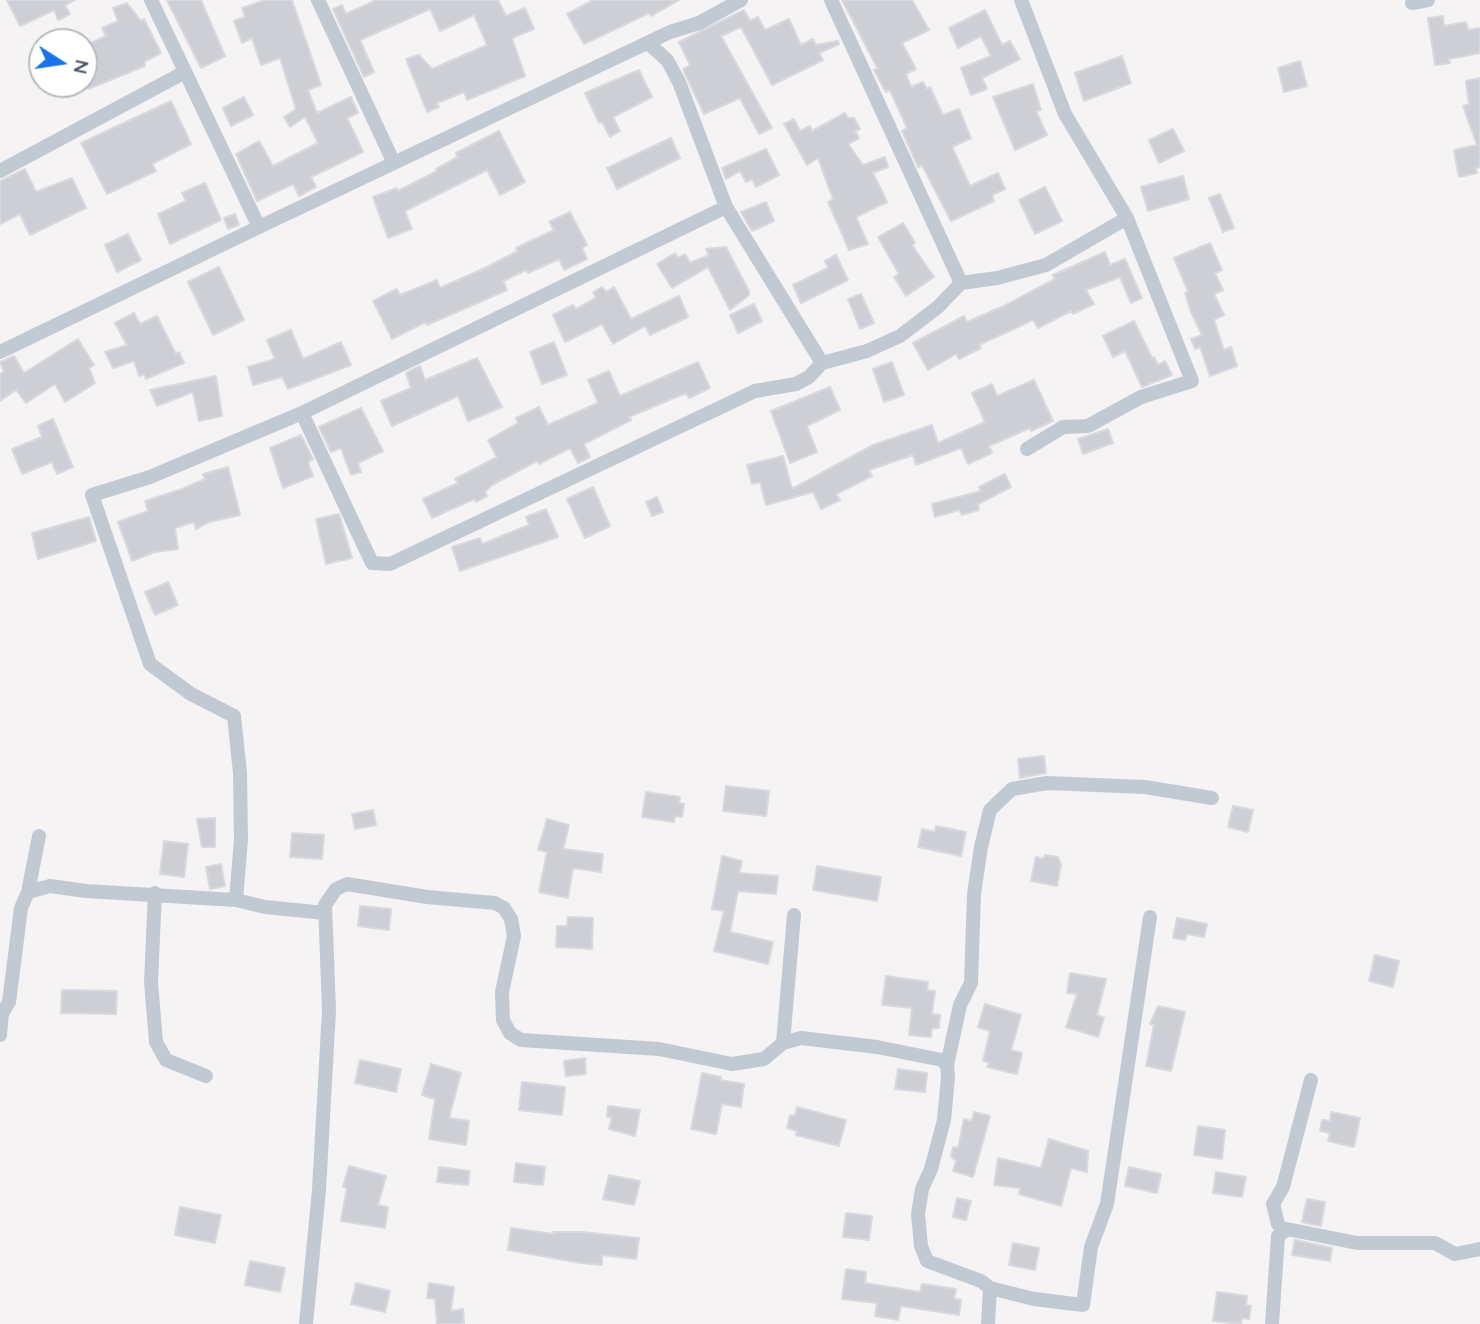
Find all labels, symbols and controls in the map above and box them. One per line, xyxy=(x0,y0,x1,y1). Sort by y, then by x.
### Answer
north arrow xyxy=(28,28,98,98)
text: N xyxy=(68,58,95,76)

